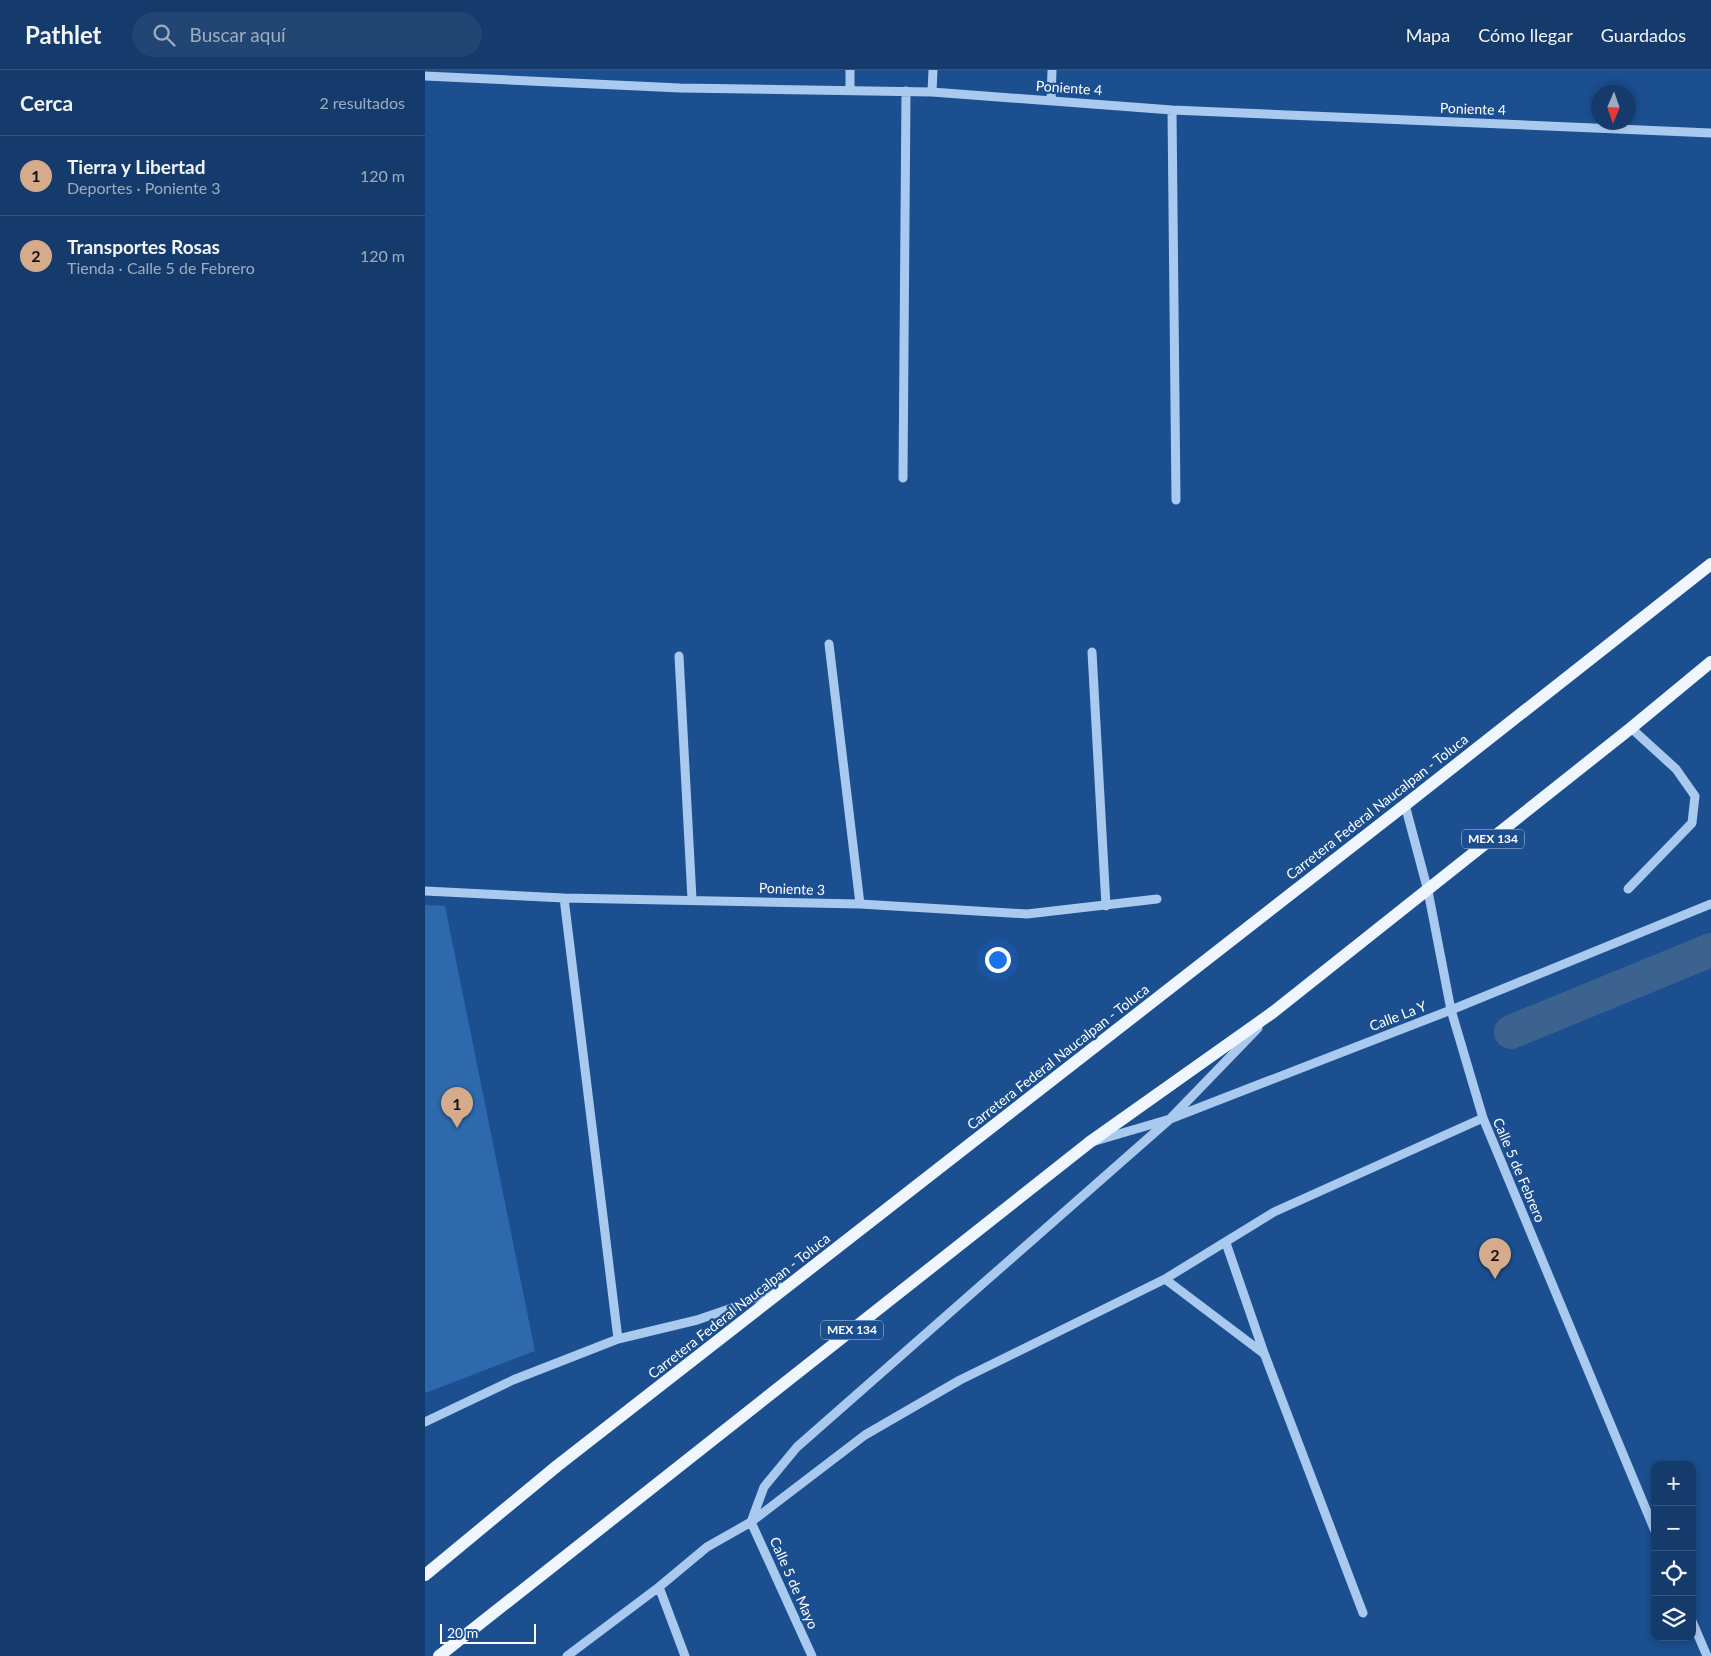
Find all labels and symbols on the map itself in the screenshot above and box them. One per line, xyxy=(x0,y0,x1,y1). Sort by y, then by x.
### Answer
street label: Poniente 4 xyxy=(1035,77,1103,98)
north arrow xyxy=(1591,85,1636,130)
street label: Poniente 4 xyxy=(1440,99,1506,118)
street label: Carretera Federal Naucalpan - Toluca xyxy=(1282,730,1471,883)
road number: MEX 134 xyxy=(1462,830,1524,849)
street label: Poniente 3 xyxy=(759,879,825,898)
your location xyxy=(985,947,1011,973)
street label: Carretera Federal Naucalpan - Toluca xyxy=(963,980,1152,1133)
street label: Calle La Y xyxy=(1367,997,1429,1034)
pin: 1 xyxy=(441,1087,473,1128)
street label: Calle 5 de Febrero xyxy=(1490,1115,1549,1225)
street label: Carretera Federal Naucalpan - Toluca xyxy=(644,1229,833,1382)
pin: 2 xyxy=(1479,1238,1511,1279)
road number: MEX 134 xyxy=(821,1320,883,1340)
street label: Calle 5 de Mayo xyxy=(767,1534,822,1632)
scale bar xyxy=(440,1621,536,1644)

